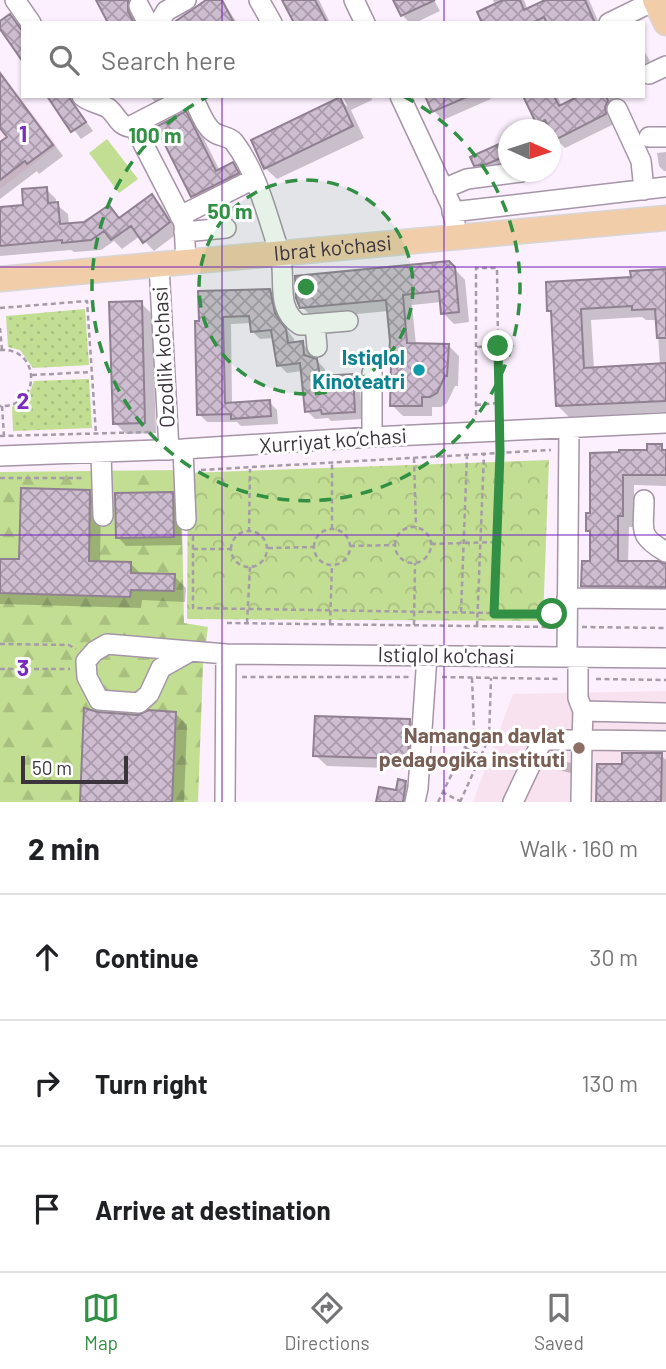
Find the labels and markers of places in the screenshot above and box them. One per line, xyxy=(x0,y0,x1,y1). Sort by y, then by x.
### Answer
centre of rings xyxy=(294,275,318,299)
place label: Istiqlol Kinoteatri xyxy=(312,344,405,393)
marker: Istiqlol Kinoteatri xyxy=(411,362,427,378)
place label: Namangan davlat pedagogika instituti xyxy=(379,722,565,771)
marker: Namangan davlat pedagogika instituti xyxy=(571,740,587,756)

